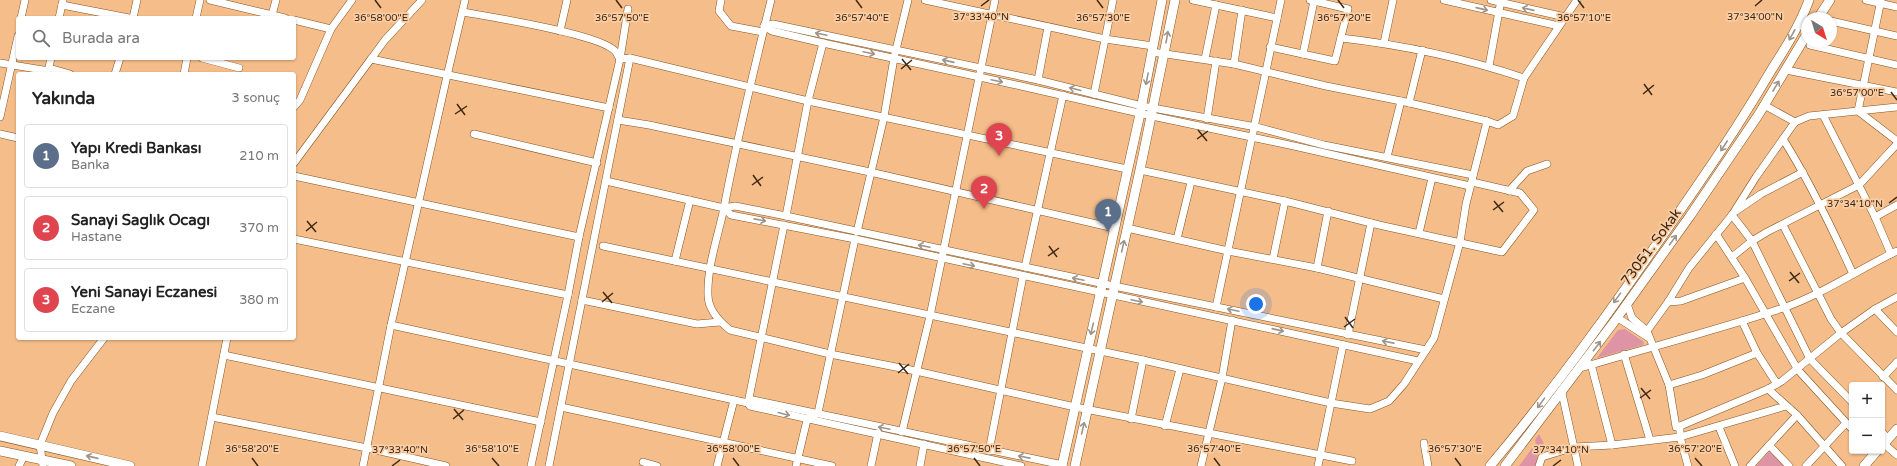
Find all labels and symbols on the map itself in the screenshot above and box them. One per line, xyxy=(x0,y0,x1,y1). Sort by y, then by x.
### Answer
one-way arrow xyxy=(1522,4,1535,12)
one-way arrow xyxy=(1475,5,1488,13)
text: 37°33'40"N xyxy=(953,11,1009,23)
text: 37°34'00"N xyxy=(1727,11,1783,23)
text: 36°58'00"E xyxy=(354,12,408,24)
text: 36°57'50"E xyxy=(595,12,649,24)
text: 36°57'40"E xyxy=(835,12,889,24)
text: 36°57'30"E xyxy=(1076,12,1130,24)
text: 36°57'20"E xyxy=(1317,12,1371,24)
text: 36°57'10"E xyxy=(1557,12,1611,24)
north arrow xyxy=(1801,12,1837,48)
one-way arrow xyxy=(814,29,827,37)
one-way arrow xyxy=(1788,29,1796,41)
one-way arrow xyxy=(1164,31,1172,44)
one-way arrow xyxy=(863,50,876,58)
one-way arrow xyxy=(941,57,954,65)
one-way arrow xyxy=(1142,73,1150,86)
one-way arrow xyxy=(990,77,1003,85)
one-way arrow xyxy=(1772,81,1780,92)
one-way arrow xyxy=(1068,85,1081,92)
text: 36°57'00"E xyxy=(1830,87,1884,99)
pin: 3 xyxy=(986,123,1012,156)
one-way arrow xyxy=(1720,140,1728,152)
pin: 2 xyxy=(971,176,997,209)
text: 37°34'10"N xyxy=(1827,198,1883,210)
pin: 1 xyxy=(1095,199,1121,232)
street label: 73051. Sokak xyxy=(1617,205,1685,289)
one-way arrow xyxy=(753,216,766,224)
one-way arrow xyxy=(1669,235,1677,246)
one-way arrow xyxy=(1120,240,1128,253)
one-way arrow xyxy=(917,241,930,249)
one-way arrow xyxy=(962,261,975,269)
one-way arrow xyxy=(1072,274,1085,282)
one-way arrow xyxy=(1613,292,1621,303)
your location xyxy=(1246,294,1266,314)
one-way arrow xyxy=(1130,297,1143,305)
one-way arrow xyxy=(1227,306,1240,314)
one-way arrow xyxy=(1087,323,1095,336)
one-way arrow xyxy=(1271,327,1284,335)
one-way arrow xyxy=(1381,338,1394,346)
one-way arrow xyxy=(1592,340,1601,351)
one-way arrow xyxy=(1537,397,1545,408)
one-way arrow xyxy=(777,411,790,419)
one-way arrow xyxy=(1080,422,1088,435)
one-way arrow xyxy=(877,423,890,431)
text: 36°58'20"E xyxy=(225,443,279,455)
text: 36°58'10"E xyxy=(465,443,519,455)
text: 36°58'00"E xyxy=(706,443,760,455)
text: 36°57'50"E xyxy=(947,443,1001,455)
text: 36°57'40"E xyxy=(1187,443,1241,455)
text: 36°57'30"E xyxy=(1428,443,1482,455)
text: 36°57'20"E xyxy=(1668,443,1722,455)
text: 37°33'40"N xyxy=(372,444,428,456)
text: 37°34'10"N xyxy=(1533,444,1589,456)
one-way arrow xyxy=(86,453,99,461)
one-way arrow xyxy=(1018,453,1031,461)

